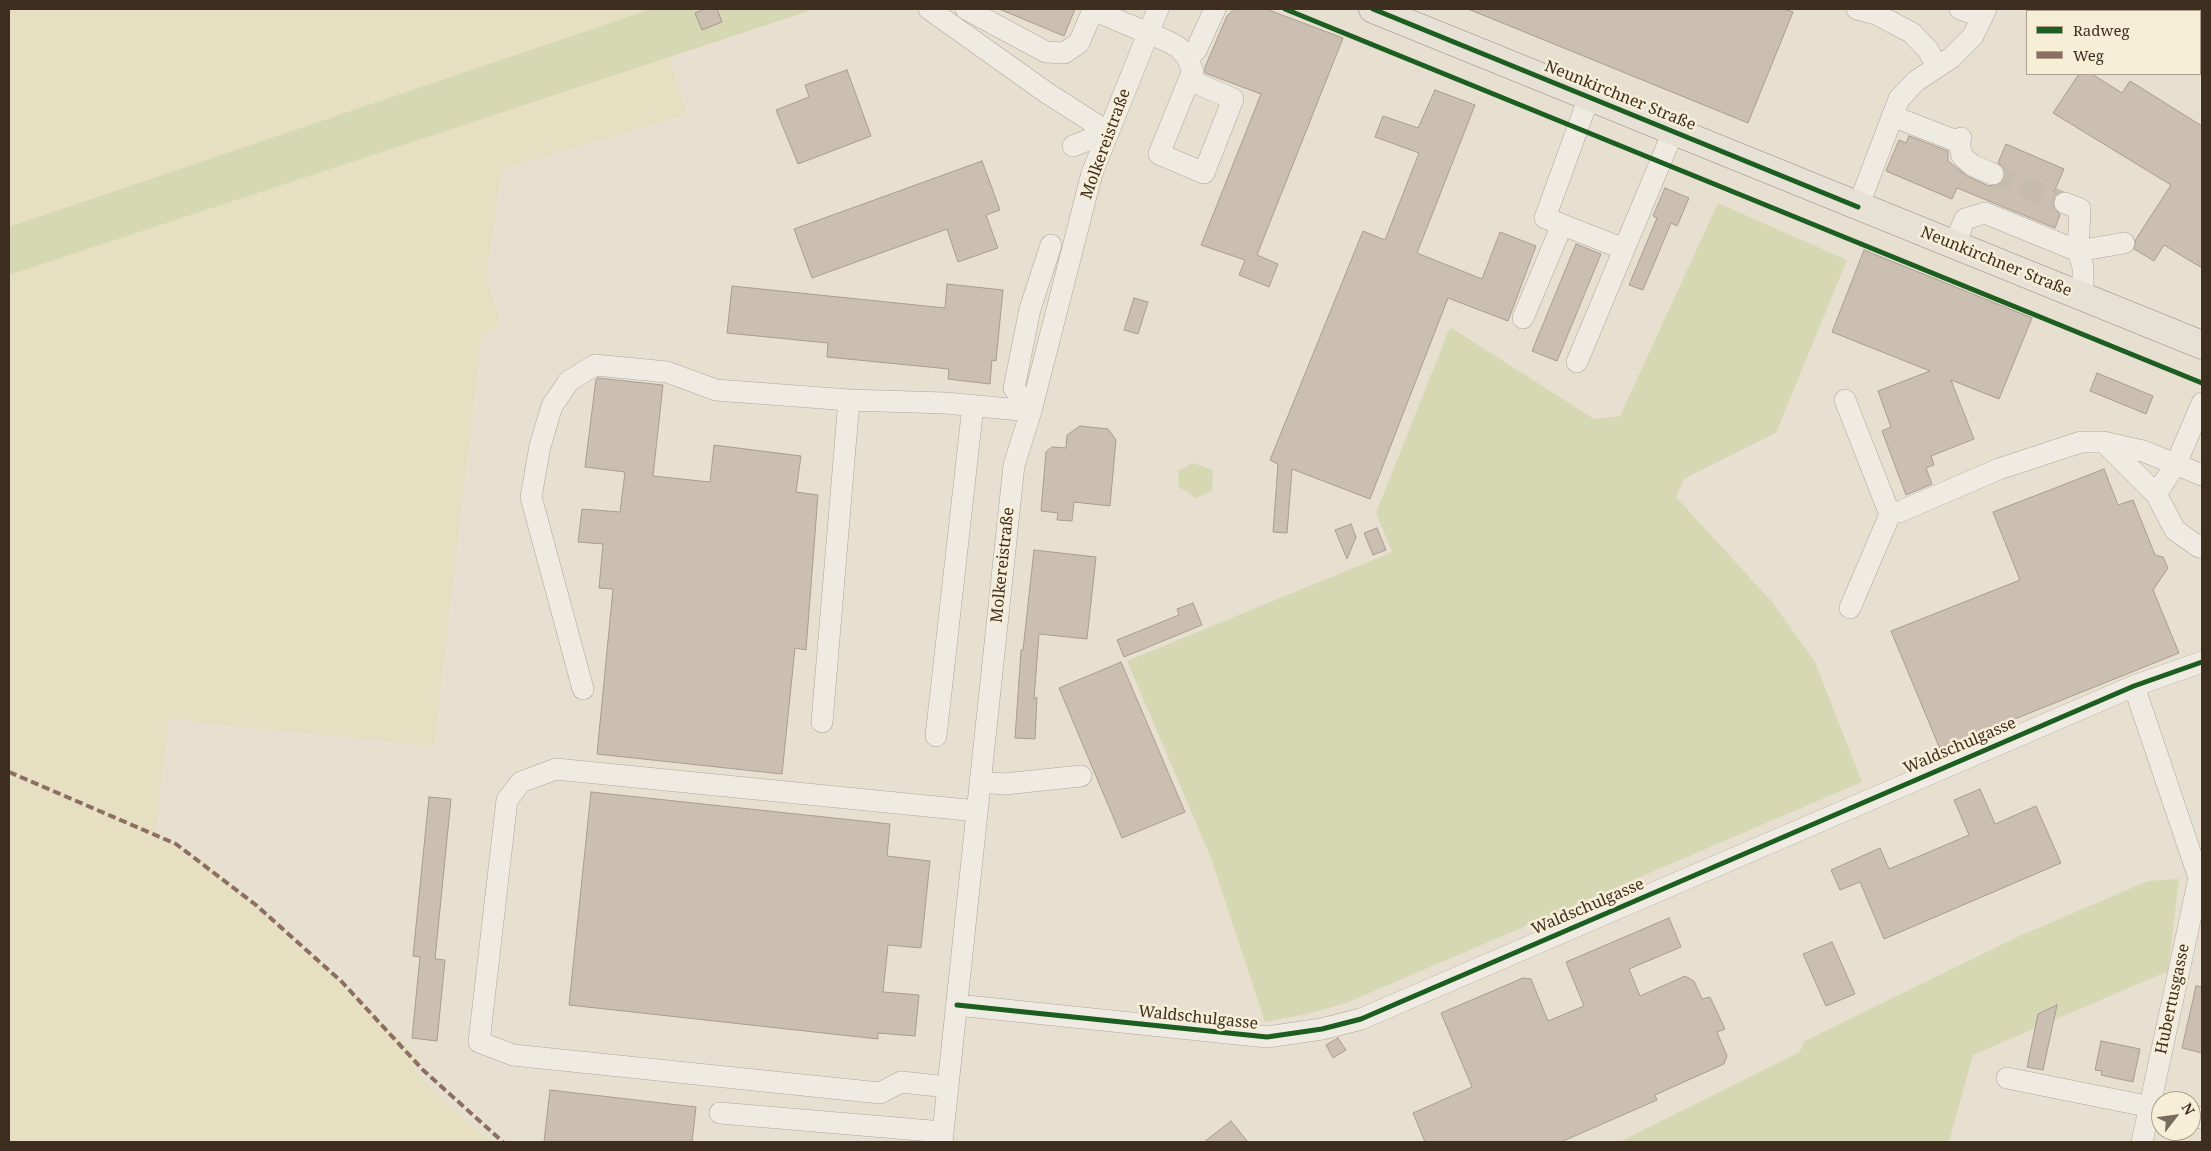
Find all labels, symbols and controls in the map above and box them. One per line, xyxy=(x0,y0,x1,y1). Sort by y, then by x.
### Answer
legend xyxy=(2026,10,2201,75)
text: Radweg xyxy=(2073,20,2130,40)
text: Weg xyxy=(2073,45,2104,65)
street label: Neunkirchner Straße xyxy=(1542,57,1698,135)
street label: Molkereistraße xyxy=(1077,86,1135,202)
street label: Neunkirchner Straße xyxy=(1918,223,2074,301)
street label: Molkereistraße xyxy=(987,506,1019,624)
street label: Waldschulgasse xyxy=(1901,714,2019,778)
street label: Waldschulgasse xyxy=(1529,875,1647,939)
street label: Hubertusgasse xyxy=(2152,942,2194,1056)
street label: Waldschulgasse xyxy=(1137,1002,1259,1034)
north arrow xyxy=(2151,1091,2201,1141)
text: N xyxy=(2178,1099,2200,1118)

